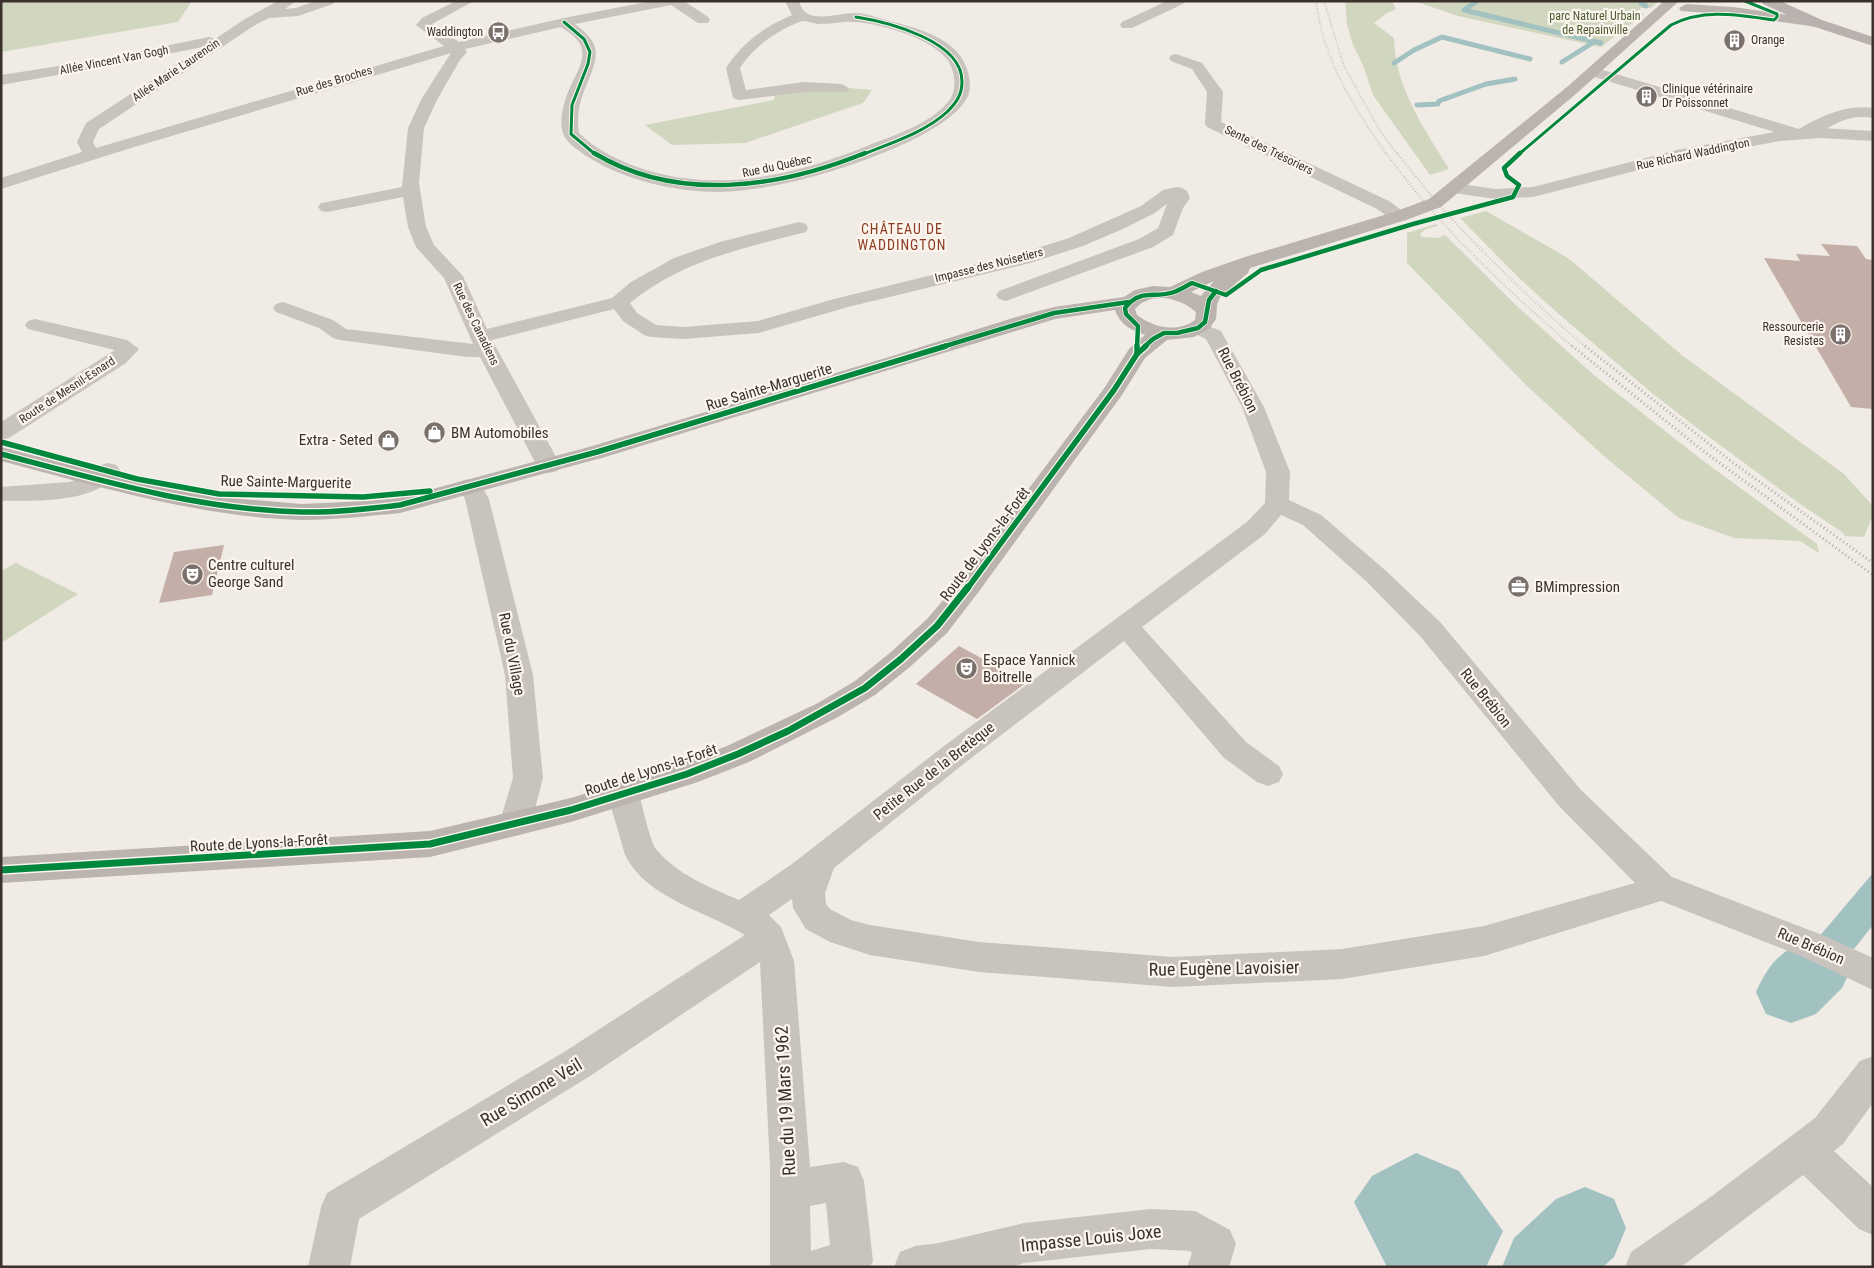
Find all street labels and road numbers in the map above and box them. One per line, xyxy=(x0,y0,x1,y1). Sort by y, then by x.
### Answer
street label: Allée Marie Laurencin xyxy=(130,35,223,104)
street label: Allée Vincent Van Gogh xyxy=(58,43,170,77)
street label: Rue des Broches xyxy=(294,63,374,99)
street label: Sente des Trésoriers xyxy=(1222,122,1316,178)
street label: Rue Richard Waddington xyxy=(1635,135,1751,173)
street label: Rue du Québec xyxy=(741,152,814,180)
street label: Impasse des Noisetiers xyxy=(933,245,1045,285)
street label: Rue des Canadiens xyxy=(450,280,502,368)
street label: Rue Brébion xyxy=(1214,344,1262,416)
street label: Route de Mesnil-Esnard xyxy=(16,354,118,426)
street label: Rue Sainte-Marguerite xyxy=(704,359,834,415)
street label: Rue Sainte-Marguerite xyxy=(221,472,351,492)
street label: Route de Lyons-la-Forêt xyxy=(936,483,1034,605)
street label: Rue du Village xyxy=(495,611,529,697)
street label: Rue Brébion xyxy=(1457,665,1515,731)
street label: Petite Rue de la Bretèque xyxy=(870,718,998,824)
street label: Route de Lyons-la-Forêt xyxy=(583,740,719,800)
street label: Route de Lyons-la-Forêt xyxy=(190,830,328,856)
street label: Rue Brébion xyxy=(1775,924,1847,968)
street label: Rue Eugène Lavoisier xyxy=(1148,956,1300,980)
street label: Rue du 19 Mars 1962 xyxy=(771,1025,799,1176)
street label: Rue Simone Veil xyxy=(476,1053,586,1131)
street label: Impasse Louis Joxe xyxy=(1020,1220,1162,1256)

